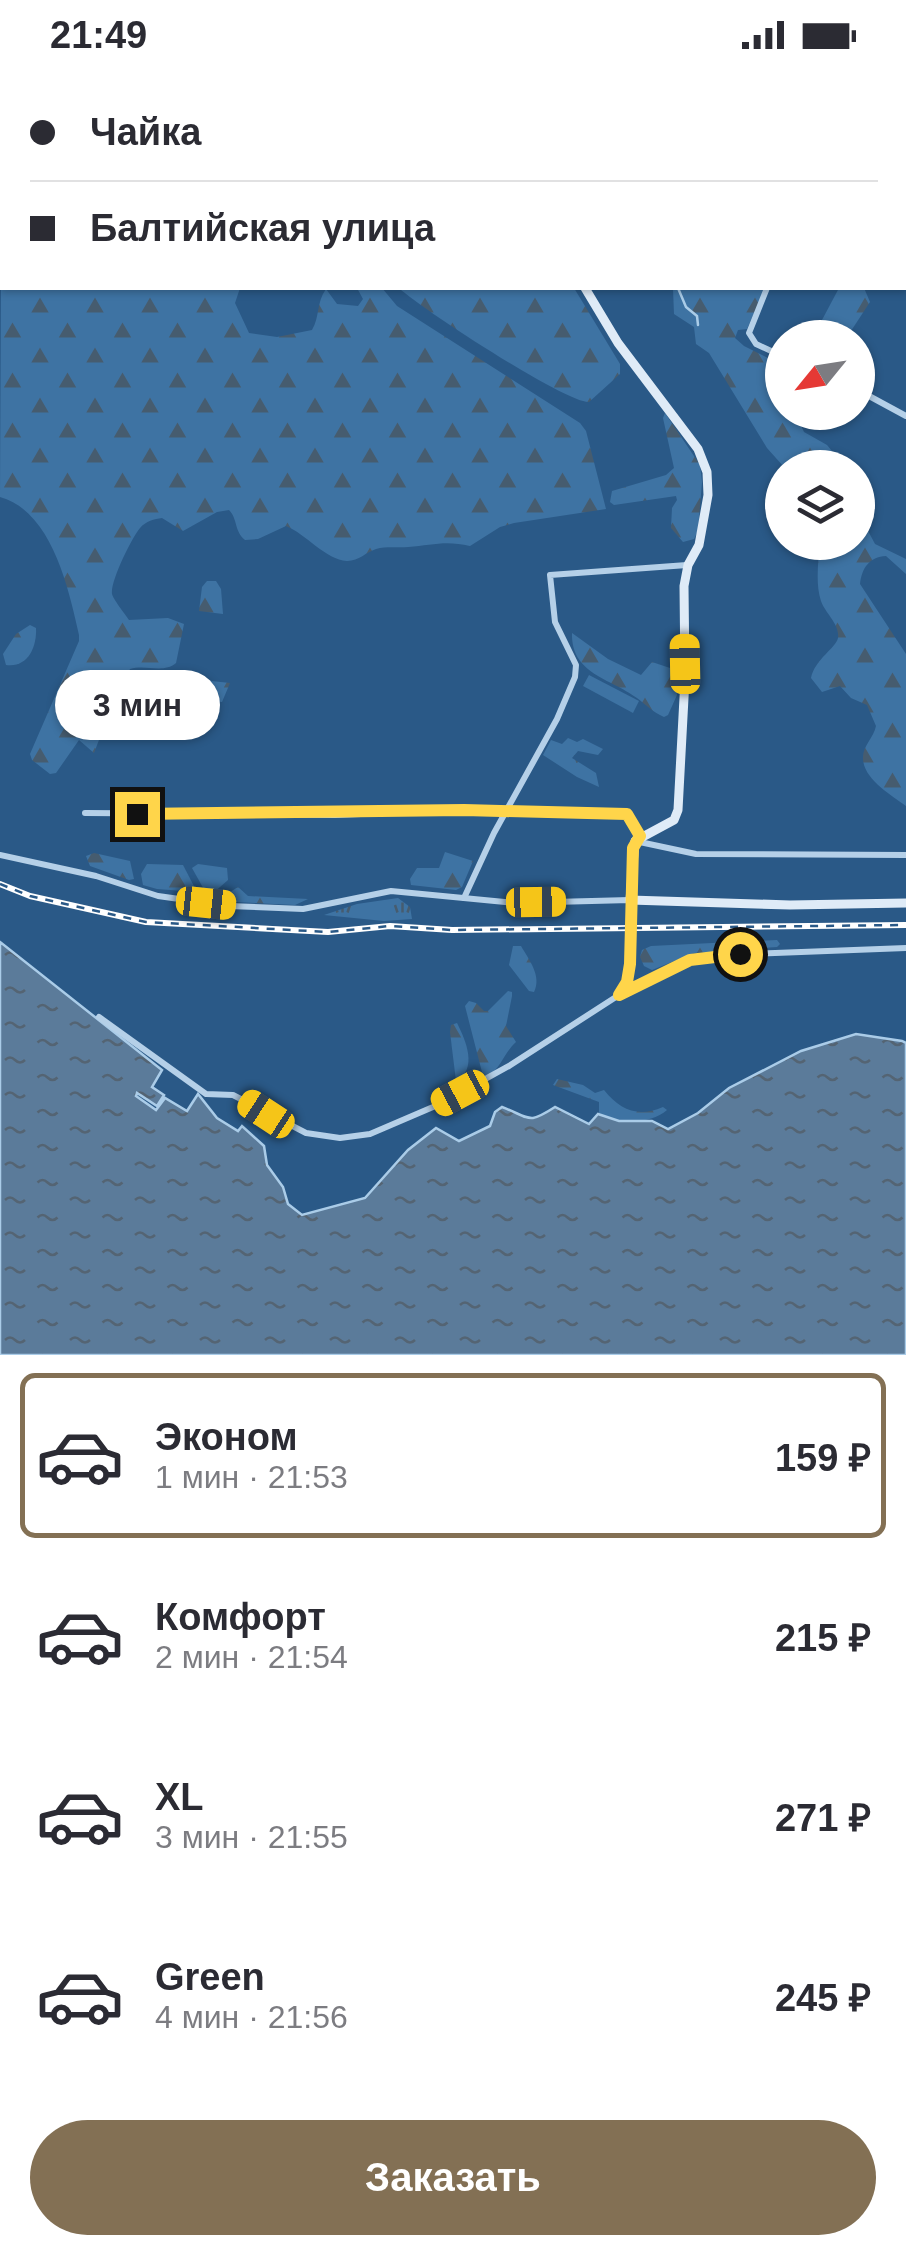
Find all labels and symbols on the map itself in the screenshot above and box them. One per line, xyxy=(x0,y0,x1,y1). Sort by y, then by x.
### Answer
north arrow xyxy=(765,320,875,430)
car xyxy=(669,634,701,694)
callout: 3 мин xyxy=(54,669,220,739)
route end xyxy=(115,792,160,837)
car xyxy=(175,885,237,921)
car xyxy=(506,886,566,918)
route start xyxy=(718,932,763,977)
car xyxy=(426,1066,494,1120)
car xyxy=(233,1085,299,1143)

